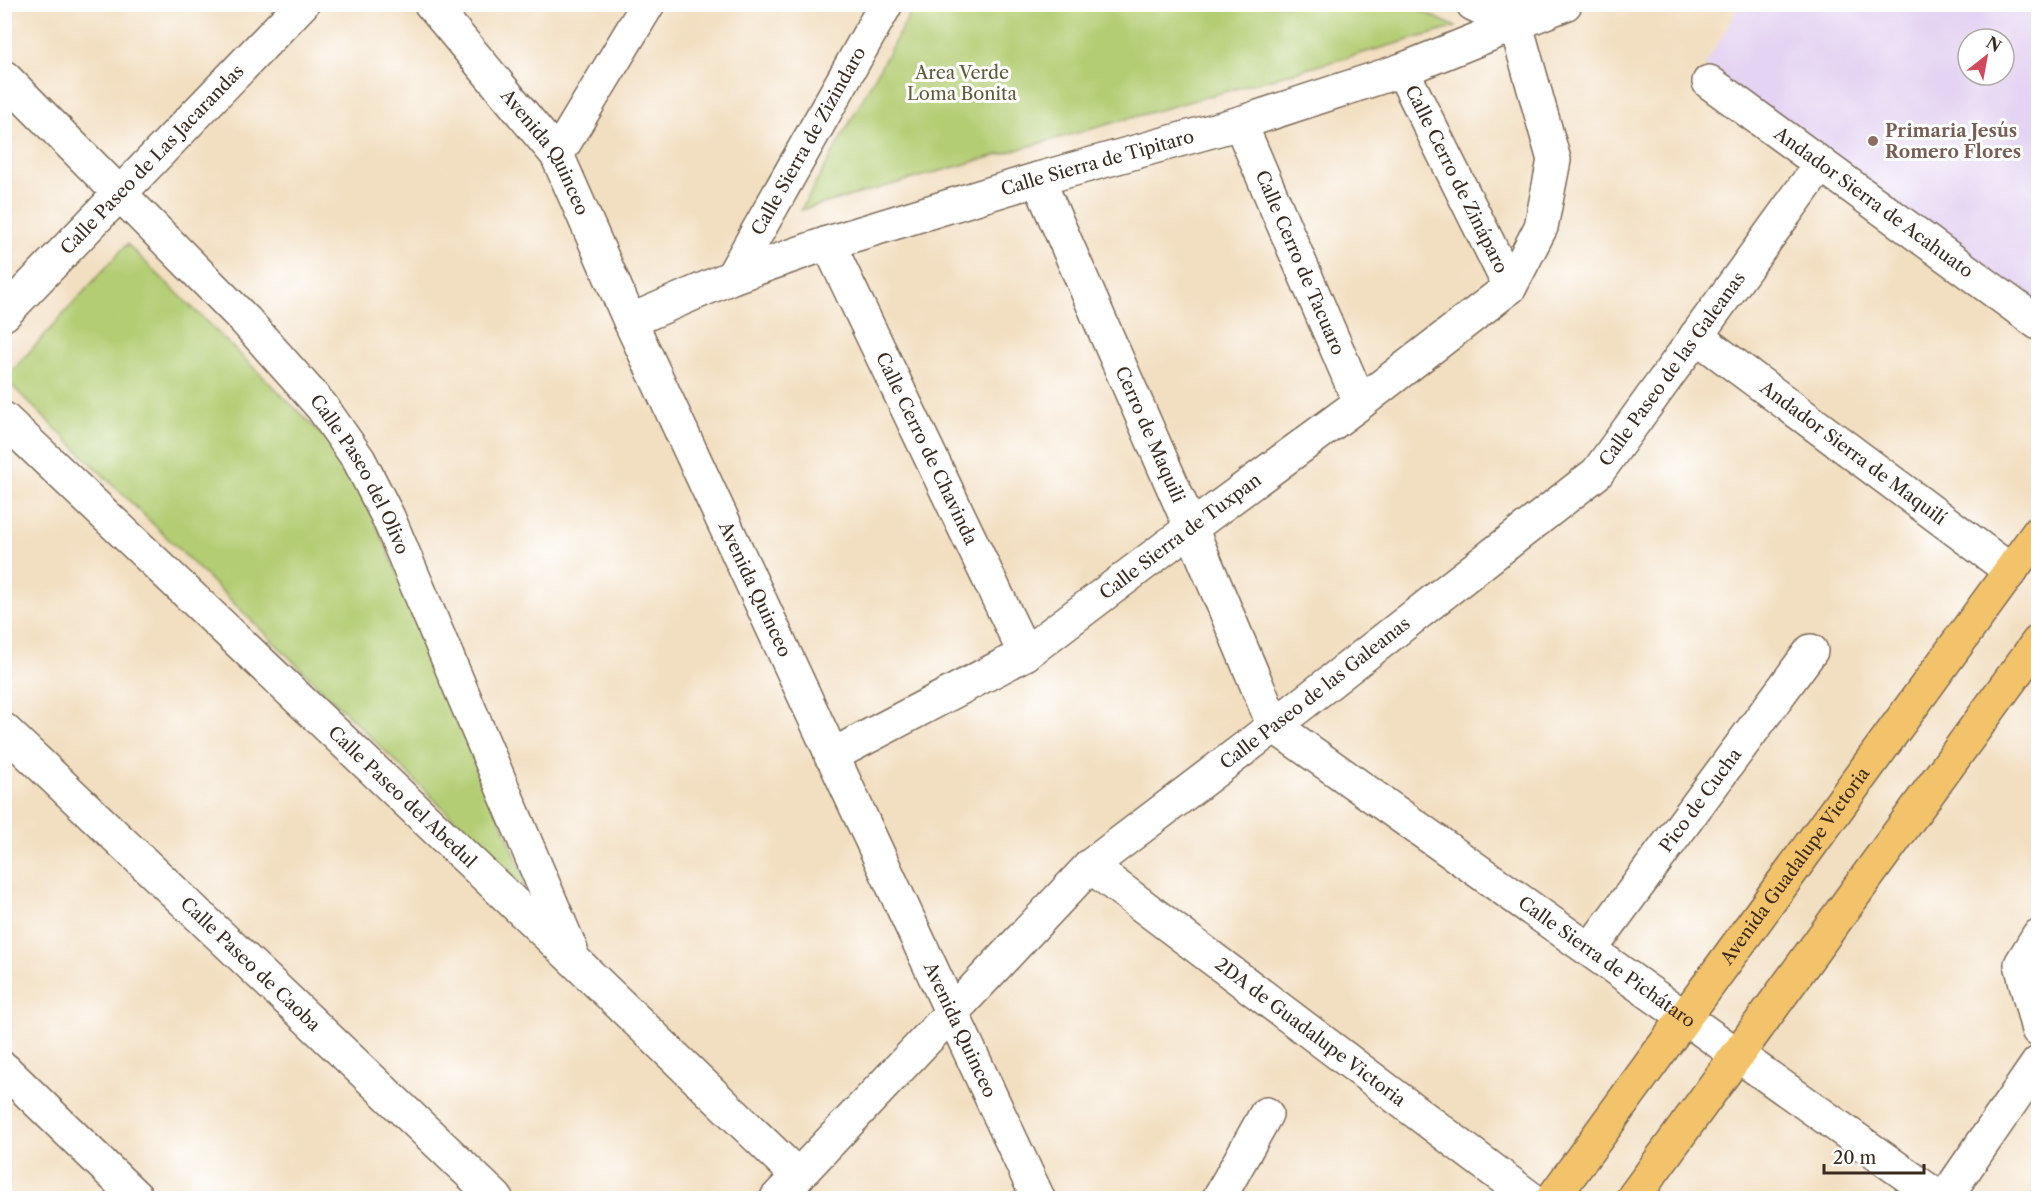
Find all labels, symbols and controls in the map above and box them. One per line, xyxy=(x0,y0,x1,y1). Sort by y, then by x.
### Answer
north arrow xyxy=(1956,27,2016,87)
text: N xyxy=(1983,32,2005,56)
street label: Calle Sierra de Zizindaro xyxy=(747,43,871,239)
street label: Calle Paseo de Las Jacarandas xyxy=(56,60,249,259)
park label: Area Verde Loma Bonita xyxy=(907,62,1017,105)
street label: Calle Cerro de Zináparo xyxy=(1400,82,1512,277)
street label: Avenida Quinceo xyxy=(495,84,593,219)
place label: Primaria Jesús Romero Flores xyxy=(1885,120,2021,163)
street label: Andador Sierra de Acahuato xyxy=(1769,122,1977,283)
street label: Calle Sierra de Tipitaro xyxy=(998,125,1196,201)
marker: Primaria Jesús Romero Flores xyxy=(1866,134,1880,148)
street label: Calle Cerro de Tacuaro xyxy=(1251,167,1349,358)
street label: Calle Paseo de las Galeanas xyxy=(1594,268,1750,471)
street label: Calle Cerro de Chavinda xyxy=(871,349,982,549)
street label: Cerro de Maquili xyxy=(1111,363,1190,506)
street label: Andador Sierra de Maquilí xyxy=(1755,376,1951,530)
street label: Calle Paseo del Olivo xyxy=(305,390,414,558)
street label: Calle Sierra de Tuxpan xyxy=(1095,469,1266,604)
street label: Avenida Quinceo xyxy=(713,517,796,661)
street label: Calle Paseo de las Galeanas xyxy=(1216,613,1415,774)
street label: Calle Paseo del Abedul xyxy=(323,721,481,872)
street label: Pico de Cucha xyxy=(1655,744,1746,857)
street label: Avenida Guadalupe Victoria xyxy=(1715,763,1875,970)
street label: Calle Sierra de Pichátaro xyxy=(1514,892,1700,1033)
street label: Calle Paseo de Caoba xyxy=(176,893,325,1036)
street label: 2DA de Guadalupe Victoria xyxy=(1211,953,1410,1111)
street label: Avenida Quinceo xyxy=(918,958,1001,1101)
scale bar xyxy=(1824,1137,1924,1175)
text: 20 m xyxy=(1833,1147,1877,1169)

